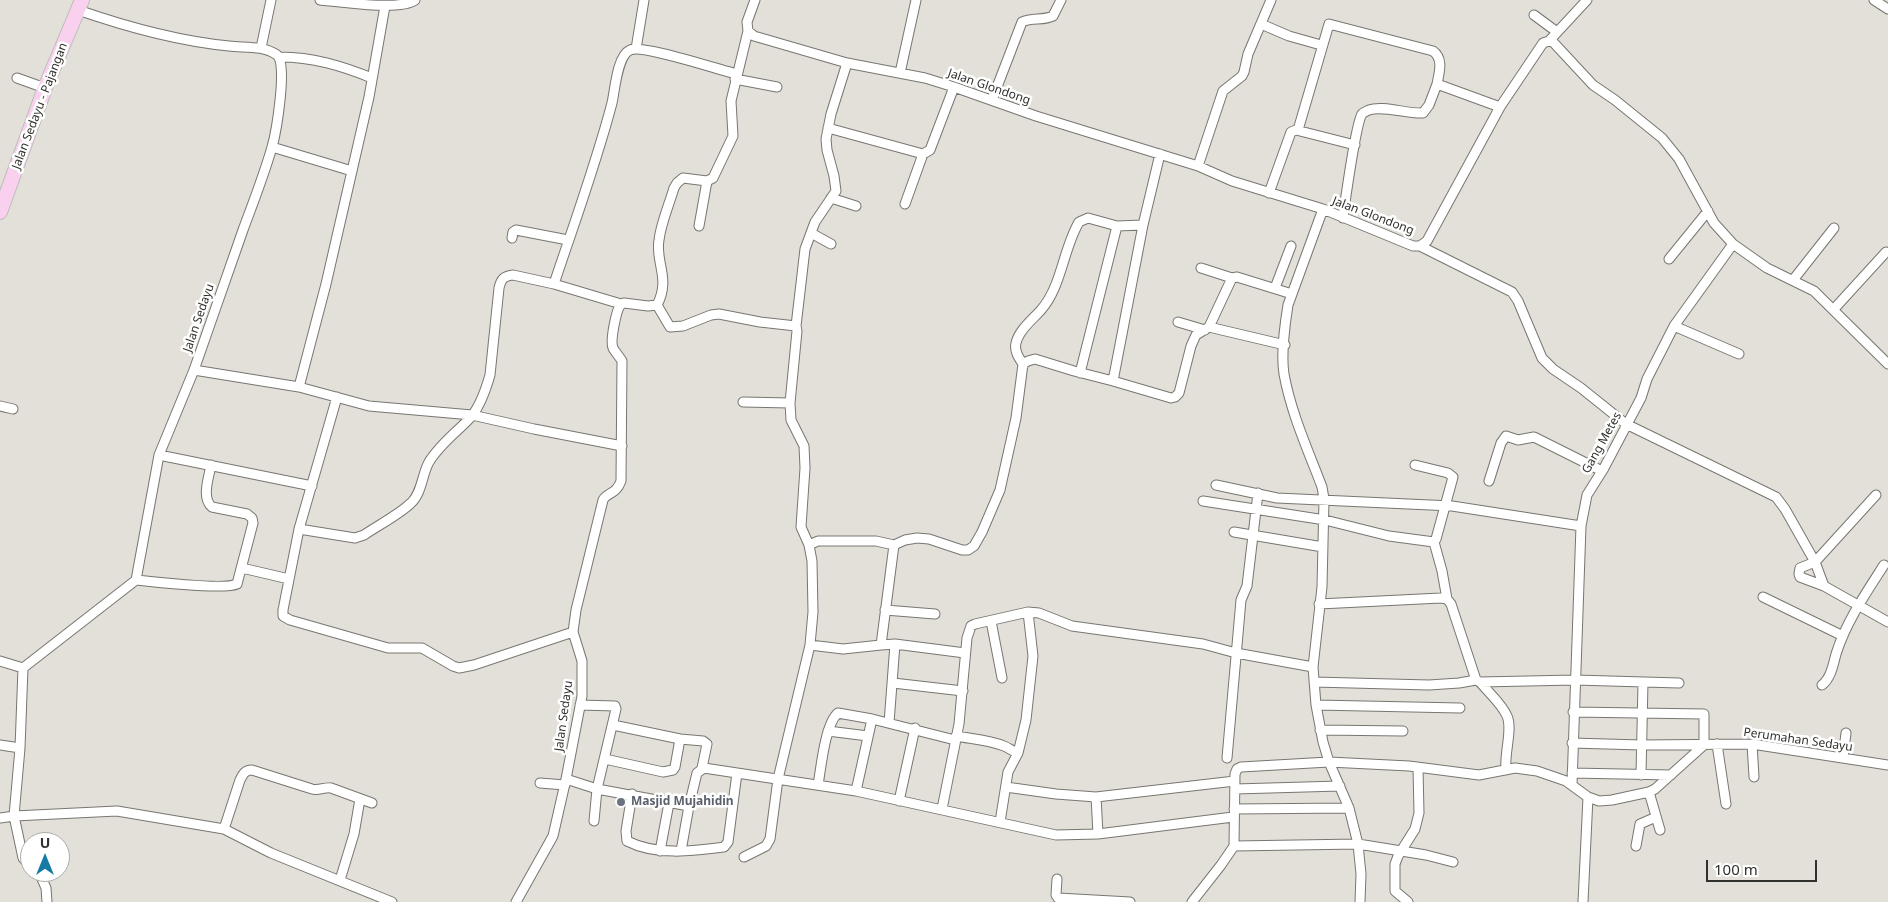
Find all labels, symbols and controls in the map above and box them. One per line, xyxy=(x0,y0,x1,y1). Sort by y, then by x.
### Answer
street label: Jalan Sedayu - Pajangan xyxy=(9,41,71,171)
street label: Jalan Glondong xyxy=(946,66,1032,108)
street label: Jalan Glondong xyxy=(1330,194,1416,238)
street label: Jalan Sedayu xyxy=(181,282,217,354)
street label: Gang Metes xyxy=(1579,410,1625,476)
street label: Jalan Sedayu xyxy=(552,680,576,752)
street label: Perumahan Sedayu xyxy=(1743,725,1853,755)
place label: Masjid Mujahidin xyxy=(631,795,734,809)
marker: Masjid Mujahidin xyxy=(615,796,627,808)
north arrow xyxy=(20,832,70,882)
text: U xyxy=(40,833,50,852)
scale bar xyxy=(1708,850,1819,882)
text: 100 m xyxy=(1714,859,1758,879)

